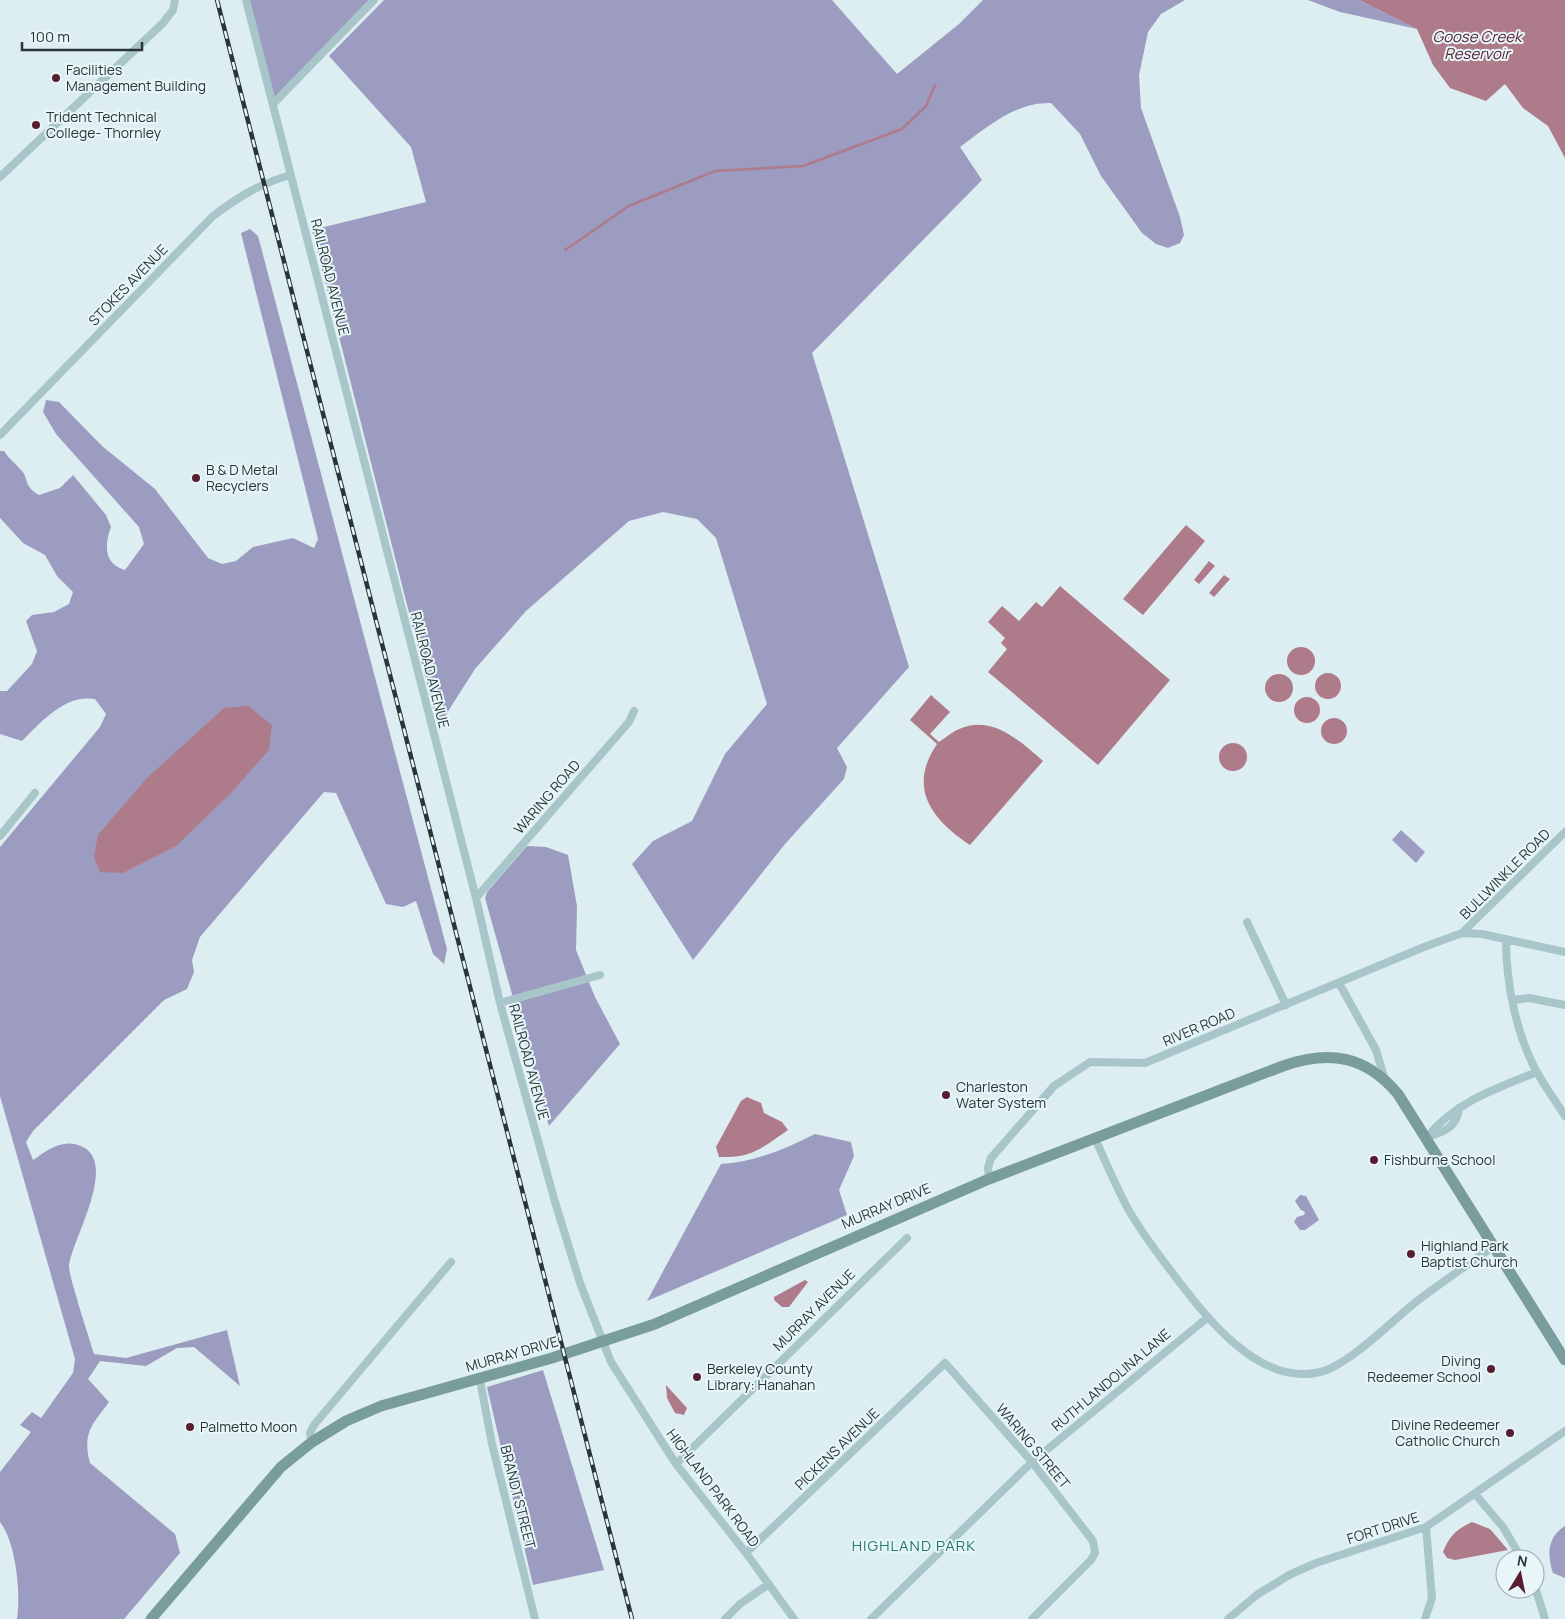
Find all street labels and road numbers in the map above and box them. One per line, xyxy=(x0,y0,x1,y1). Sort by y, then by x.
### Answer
street label: RAILROAD AVENUE xyxy=(307,217,354,337)
street label: STOKES AVENUE xyxy=(84,240,171,329)
street label: RAILROAD AVENUE xyxy=(407,610,454,730)
street label: WARING ROAD xyxy=(509,756,584,838)
street label: BULLWINKLE ROAD xyxy=(1455,824,1554,923)
street label: RAILROAD AVENUE xyxy=(505,1002,554,1122)
street label: RIVER ROAD xyxy=(1160,1003,1238,1050)
street label: MURRAY DRIVE xyxy=(838,1178,933,1233)
street label: MURRAY AVENUE xyxy=(768,1264,859,1355)
street label: RUTH LANDOLINA LANE xyxy=(1047,1324,1174,1435)
street label: MURRAY DRIVE xyxy=(463,1331,560,1376)
street label: WARING STREET xyxy=(992,1399,1075,1493)
street label: PICKENS AVENUE xyxy=(790,1403,883,1494)
street label: HIGHLAND PARK ROAD xyxy=(663,1425,764,1551)
street label: BRANDT STREET xyxy=(496,1443,541,1551)
street label: FORT DRIVE xyxy=(1344,1507,1421,1548)

